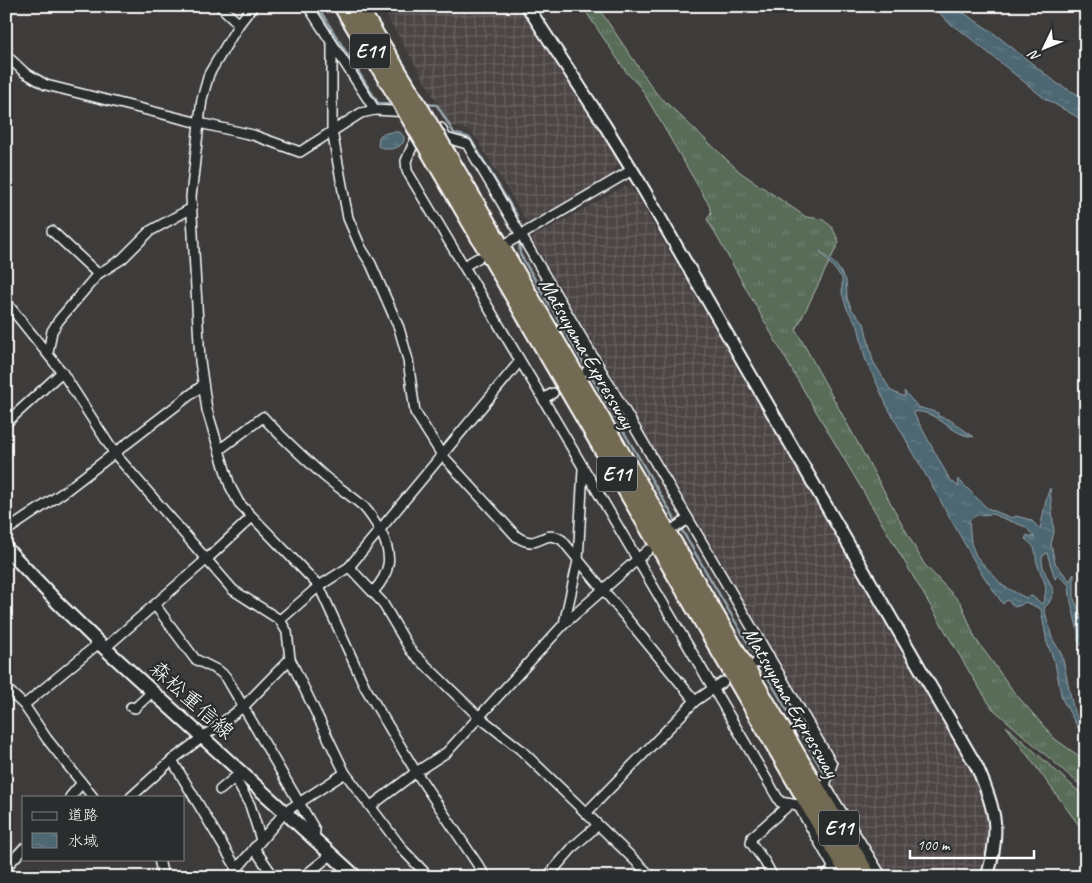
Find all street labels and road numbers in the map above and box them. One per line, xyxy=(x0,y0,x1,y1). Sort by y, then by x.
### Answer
road number: E11 xyxy=(350,34,390,68)
street label: Matsuyama Expressway xyxy=(533,273,642,435)
road number: E11 xyxy=(597,456,637,492)
street label: Matsuyama Expressway xyxy=(737,622,846,784)
street label: 森松重信線 xyxy=(144,655,240,745)
road number: E11 xyxy=(819,810,859,846)

